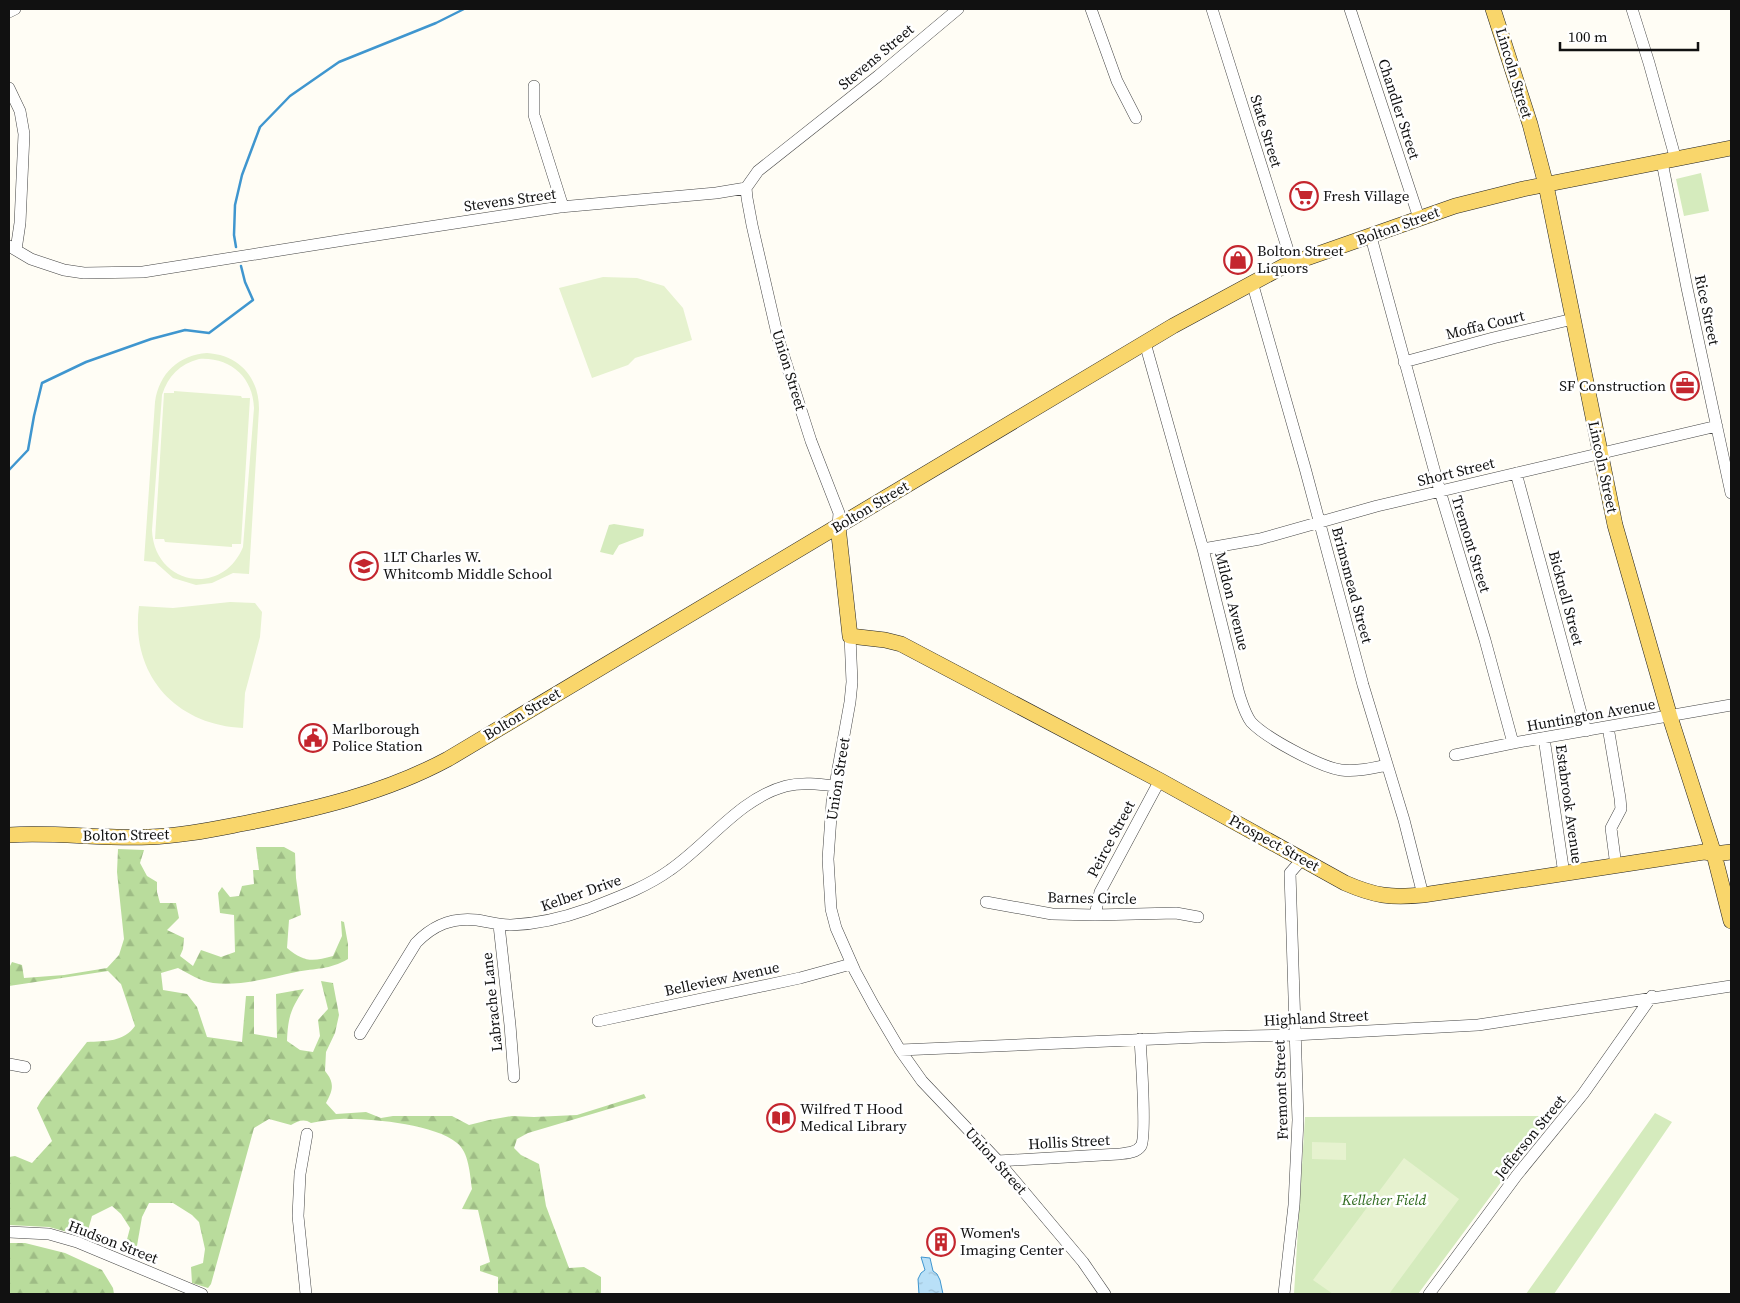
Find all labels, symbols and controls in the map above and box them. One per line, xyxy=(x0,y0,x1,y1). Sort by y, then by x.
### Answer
street label: Stevens Street xyxy=(833,19,918,94)
scale bar xyxy=(1560,20,1698,52)
street label: Lincoln Street xyxy=(1491,25,1538,121)
text: 100 m xyxy=(1568,26,1608,47)
street label: Chandler Street xyxy=(1373,56,1426,162)
street label: State Street xyxy=(1245,92,1287,170)
supermarket icon: Fresh Village xyxy=(1289,181,1319,211)
street label: Stevens Street xyxy=(463,183,557,216)
place label: Fresh Village xyxy=(1323,185,1410,206)
street label: Bolton Street xyxy=(1354,201,1442,250)
place label: Bolton Street Liquors xyxy=(1257,240,1344,278)
shop icon: Bolton Street Liquors xyxy=(1223,245,1253,275)
street label: Rice Street xyxy=(1690,273,1725,347)
street label: Moffa Court xyxy=(1443,305,1526,344)
street label: Union Street xyxy=(767,327,812,413)
office icon: SF Construction xyxy=(1670,371,1700,401)
place label: SF Construction xyxy=(1559,375,1666,396)
street label: Lincoln Street xyxy=(1583,419,1624,515)
street label: Short Street xyxy=(1415,452,1497,491)
street label: Bolton Street xyxy=(827,475,912,538)
street label: Tremont Street xyxy=(1447,493,1496,595)
street label: Brimsmead Street xyxy=(1327,524,1378,646)
place label: 1LT Charles W. Whitcomb Middle School xyxy=(383,546,553,584)
street label: Bicknell Street xyxy=(1544,548,1589,648)
street label: Mildon Avenue xyxy=(1210,549,1255,653)
school or university icon: 1LT Charles W. Whitcomb Middle School xyxy=(349,551,379,581)
street label: Bolton Street xyxy=(479,682,564,745)
street label: Huntington Avenue xyxy=(1525,693,1657,736)
place label: Marlborough Police Station xyxy=(332,718,423,756)
public building icon: Marlborough Police Station xyxy=(298,723,328,753)
street label: Union Street xyxy=(821,736,854,822)
street label: Estabrook Avenue xyxy=(1551,743,1588,865)
street label: Peirce Street xyxy=(1082,797,1140,881)
street label: Prospect Street xyxy=(1225,809,1323,876)
street label: Bolton Street xyxy=(83,823,170,846)
street label: Kelber Drive xyxy=(538,869,624,916)
street label: Barnes Circle xyxy=(1047,886,1137,909)
street label: Labrache Lane xyxy=(476,951,507,1053)
street label: Belleview Avenue xyxy=(662,956,782,1001)
street label: Highland Street xyxy=(1263,1004,1369,1031)
street label: Fremont Street xyxy=(1268,1040,1293,1140)
street label: Jefferson Street xyxy=(1489,1090,1570,1184)
place label: Wilfred T Hood Medical Library xyxy=(800,1098,907,1136)
library icon: Wilfred T Hood Medical Library xyxy=(766,1103,796,1133)
street label: Union Street xyxy=(961,1123,1032,1199)
street label: Hollis Street xyxy=(1028,1129,1110,1154)
park label: Kelleher Field xyxy=(1341,1189,1426,1210)
street label: Hudson Street xyxy=(65,1215,161,1268)
place label: Women's Imaging Center xyxy=(960,1222,1065,1260)
building icon: Women's Imaging Center xyxy=(926,1227,956,1257)

